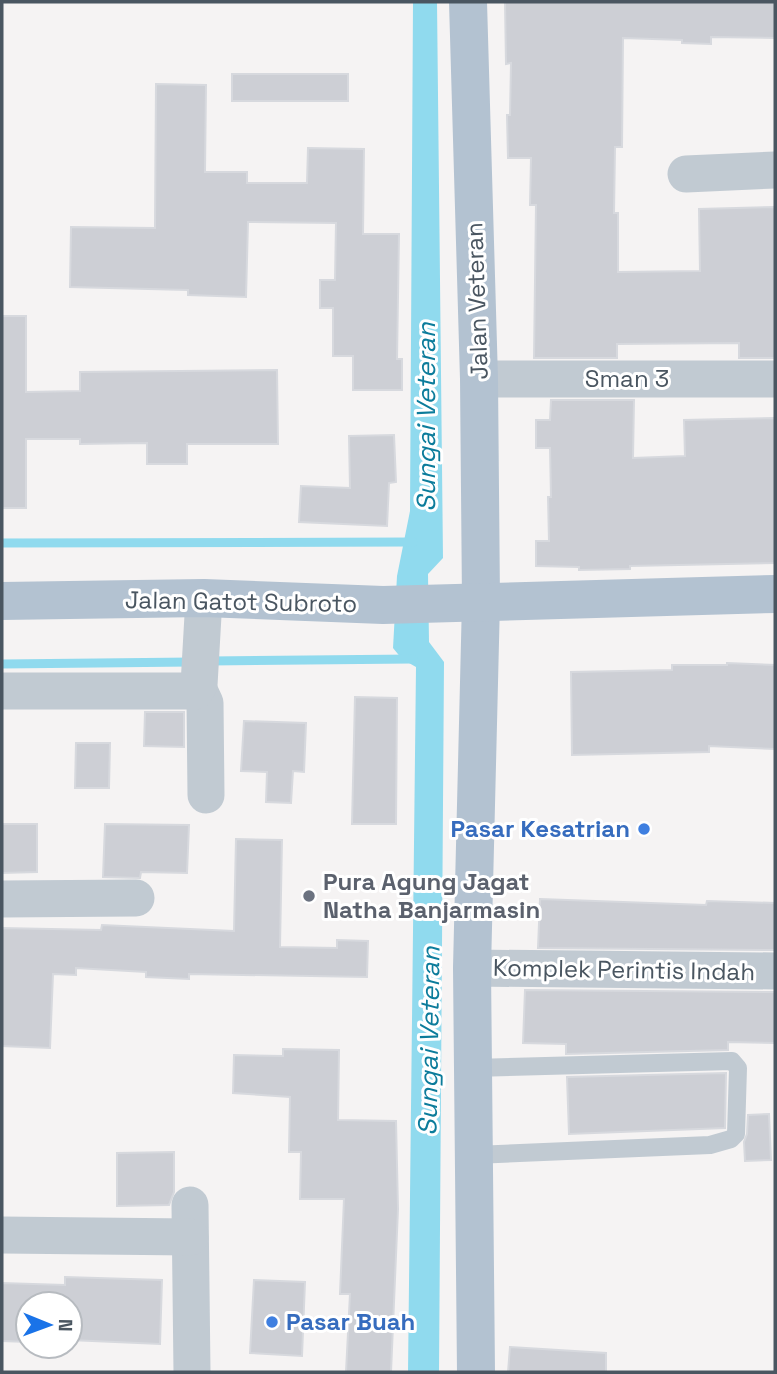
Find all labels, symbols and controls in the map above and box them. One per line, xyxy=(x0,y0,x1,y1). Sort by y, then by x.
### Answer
street label: Jalan Veteran xyxy=(458,222,495,380)
water label: Sungai Veteran xyxy=(409,321,443,512)
street label: Sman 3 xyxy=(585,363,669,394)
street label: Jalan Gatot Subroto xyxy=(125,584,357,619)
place label: Pasar Kesatrian xyxy=(451,813,630,844)
marker: Pasar Kesatrian xyxy=(636,821,652,837)
place label: Pura Agung Jagat Natha Banjarmasin xyxy=(323,866,540,925)
marker: Pura Agung Jagat Natha Banjarmasin xyxy=(301,888,317,904)
water label: Sungai Veteran xyxy=(410,945,448,1136)
street label: Komplek Perintis Indah xyxy=(493,952,755,987)
north arrow xyxy=(14,1290,84,1360)
place label: Pasar Buah xyxy=(286,1306,415,1337)
marker: Pasar Buah xyxy=(264,1314,280,1330)
text: N xyxy=(53,1319,78,1332)

